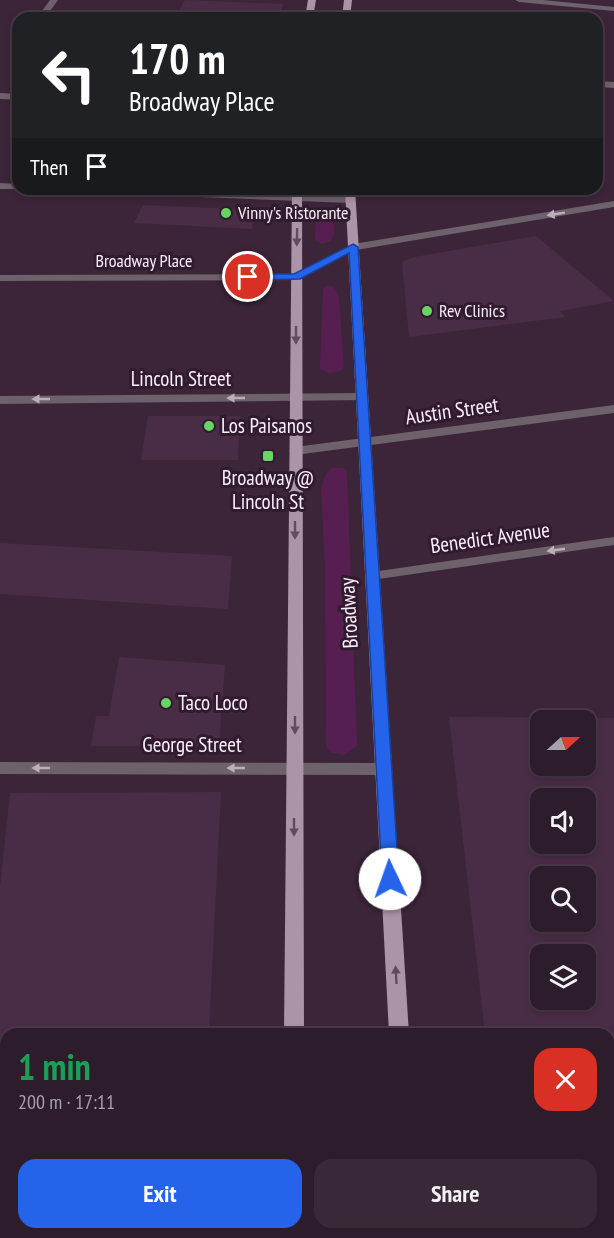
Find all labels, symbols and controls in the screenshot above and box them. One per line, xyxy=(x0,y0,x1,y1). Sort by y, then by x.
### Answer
text: 170 m xyxy=(129,31,226,86)
icon: left xyxy=(30,36,108,114)
text: Broadway Place xyxy=(129,84,275,118)
icon: arrive xyxy=(80,150,113,183)
text: Then xyxy=(30,153,68,181)
place label: Vinny's Ristorante xyxy=(237,201,349,224)
marker: Vinny's Ristorante xyxy=(219,206,233,220)
one-way arrow xyxy=(547,210,566,219)
one-way arrow xyxy=(292,228,301,247)
street label: Broadway Place xyxy=(95,249,193,272)
pin xyxy=(222,251,273,302)
icon: arrive xyxy=(231,260,264,293)
place label: Rev Clinics xyxy=(439,299,505,322)
marker: Rev Clinics xyxy=(420,304,434,318)
one-way arrow xyxy=(291,326,301,345)
street label: Lincoln Street xyxy=(131,365,232,392)
street label: Austin Street xyxy=(404,391,500,430)
one-way arrow xyxy=(227,393,246,403)
one-way arrow xyxy=(32,394,51,404)
place label: Los Paisanos xyxy=(221,412,312,439)
marker: Los Paisanos xyxy=(202,419,216,433)
marker: Broadway @ Lincoln St xyxy=(261,449,275,463)
place label: Broadway @ Lincoln St xyxy=(222,464,314,515)
street label: Benedict Avenue xyxy=(428,516,551,559)
one-way arrow xyxy=(290,521,300,540)
one-way arrow xyxy=(546,545,565,554)
street label: Broadway xyxy=(333,577,364,649)
place label: Taco Loco xyxy=(178,689,248,716)
marker: Taco Loco xyxy=(159,696,173,710)
north arrow xyxy=(530,710,596,776)
map controls xyxy=(530,710,596,1010)
one-way arrow xyxy=(290,716,300,735)
street label: George Street xyxy=(142,731,242,758)
one-way arrow xyxy=(32,763,51,773)
one-way arrow xyxy=(227,763,246,773)
button: sound xyxy=(530,788,596,854)
one-way arrow xyxy=(289,817,299,836)
position arrow xyxy=(358,847,422,911)
button: search xyxy=(530,866,596,932)
button: layers xyxy=(530,944,596,1010)
one-way arrow xyxy=(391,966,401,985)
text: 1 min xyxy=(18,1043,91,1090)
button: close xyxy=(534,1048,597,1111)
text: 200 m · 17:11 xyxy=(18,1089,115,1115)
button: Exit xyxy=(18,1159,302,1228)
button: Share xyxy=(314,1159,597,1228)

